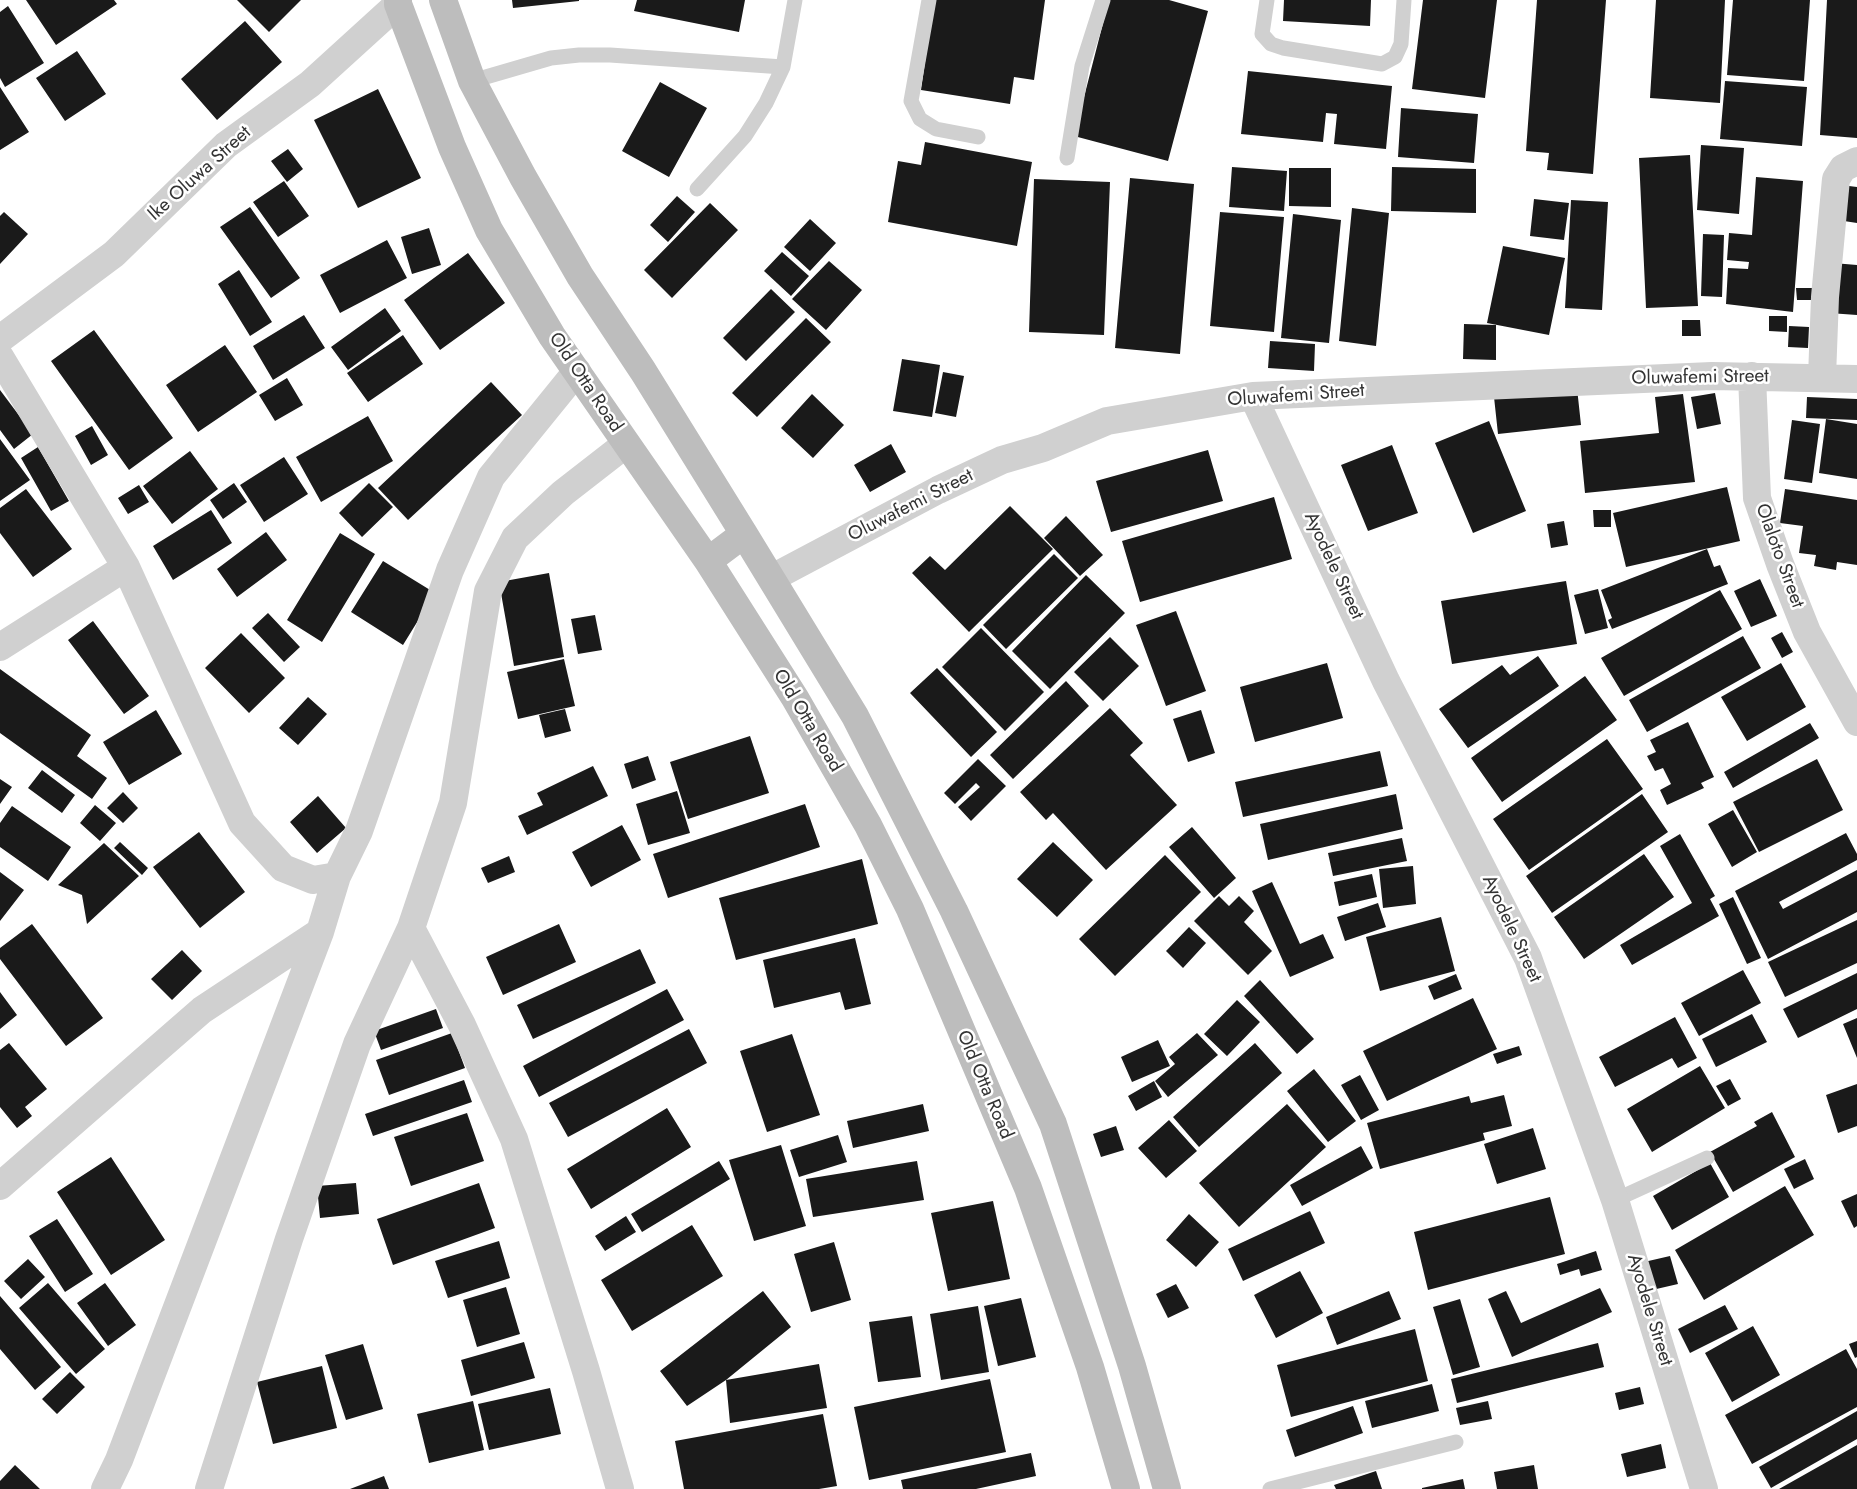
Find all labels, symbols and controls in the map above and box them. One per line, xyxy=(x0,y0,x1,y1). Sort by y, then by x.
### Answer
street label: Ike Oluwa Street xyxy=(144,122,256,226)
street label: Old Otta Road xyxy=(543,329,627,437)
street label: Oluwafemi Street xyxy=(1631,365,1769,391)
street label: Oluwafemi Street xyxy=(1227,380,1365,412)
street label: Oluwafemi Street xyxy=(845,465,977,547)
street label: Olaloto Street xyxy=(1750,501,1808,611)
street label: Ayodele Street xyxy=(1298,509,1368,623)
street label: Old Otta Road xyxy=(767,665,847,777)
street label: Ayodele Street xyxy=(1476,872,1546,986)
street label: Old Otta Road xyxy=(951,1027,1017,1143)
street label: Ayodele Street xyxy=(1621,1251,1677,1369)

